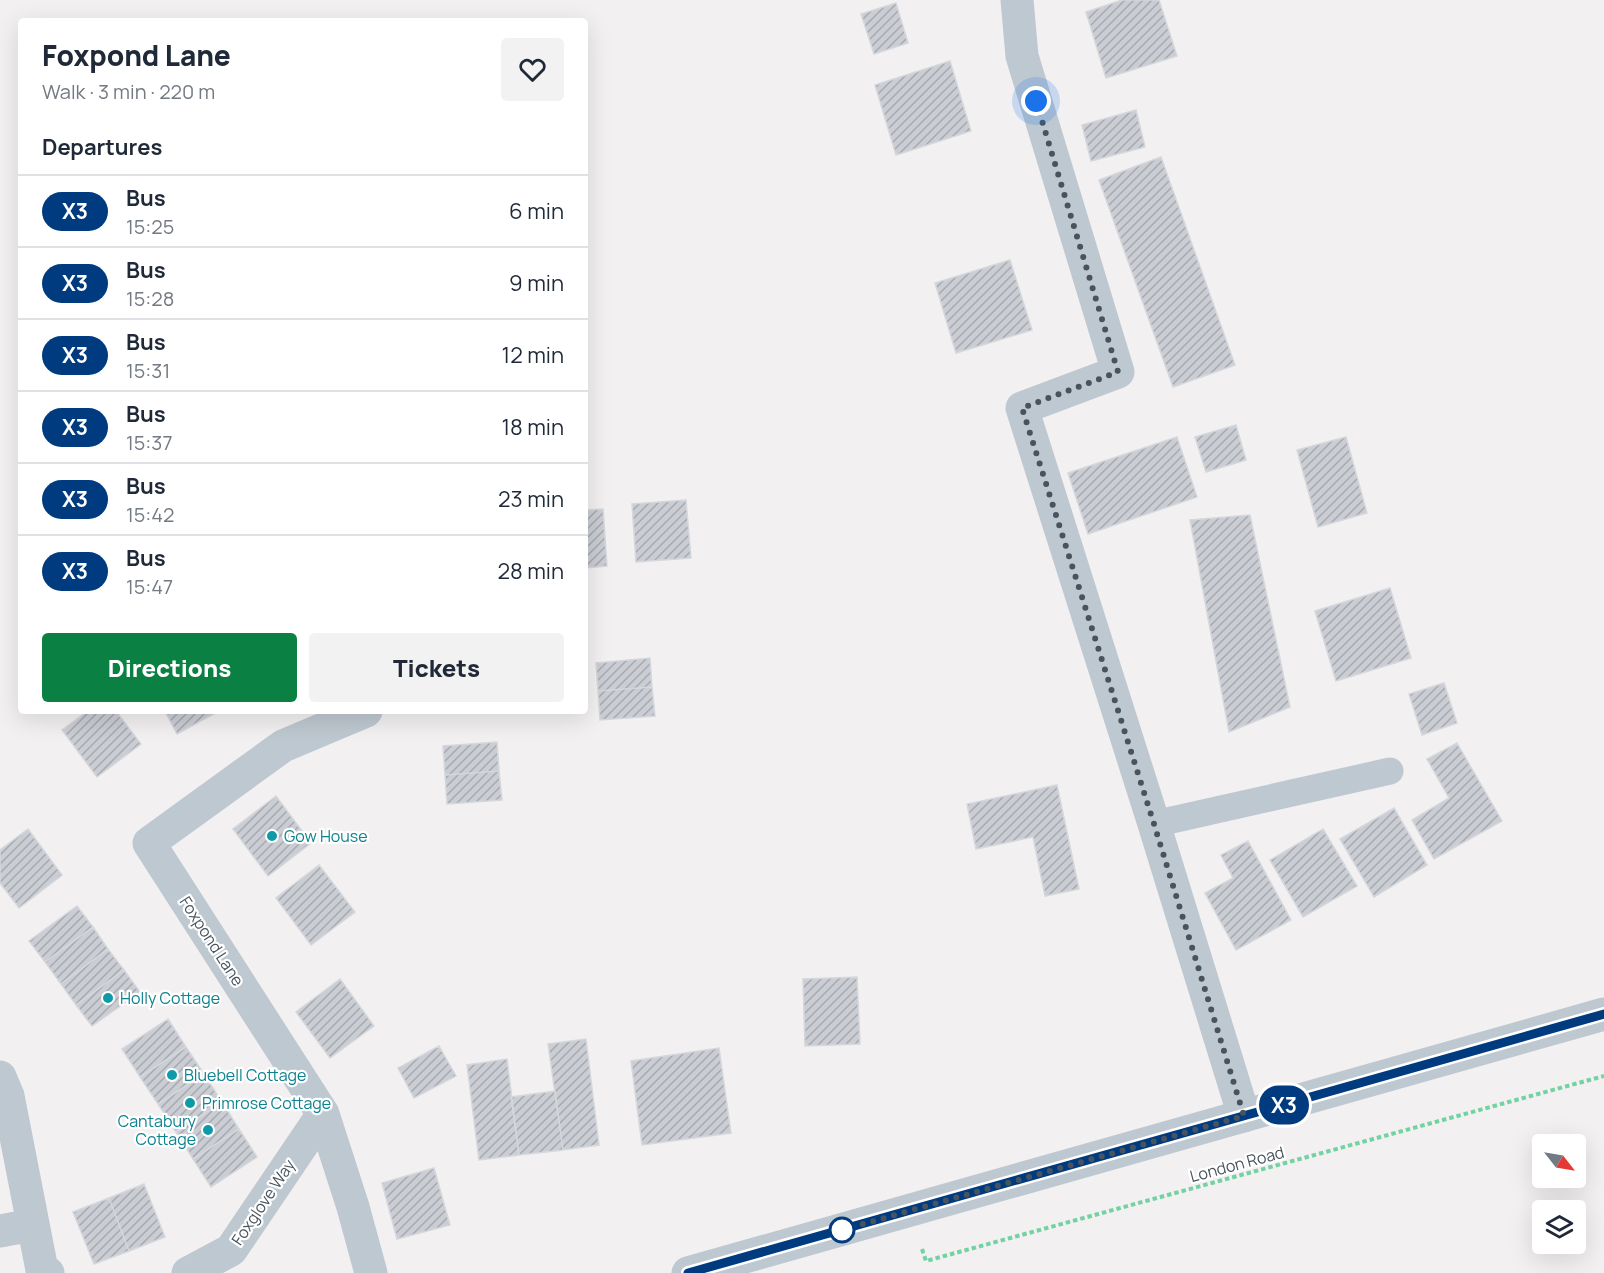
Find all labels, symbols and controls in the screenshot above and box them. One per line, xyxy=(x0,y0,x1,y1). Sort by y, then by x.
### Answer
text: Foxpond Lane xyxy=(42,36,231,74)
button: heart xyxy=(501,38,564,101)
text: Walk · 3 min · 220 m xyxy=(42,78,215,105)
your location xyxy=(1021,86,1051,116)
text: Departures xyxy=(42,132,162,162)
text: Bus xyxy=(126,183,166,213)
text: 6 min xyxy=(509,196,564,226)
text: X3 xyxy=(62,197,88,225)
text: 15:25 xyxy=(126,213,174,240)
text: Bus xyxy=(126,255,166,285)
text: 9 min xyxy=(509,268,564,298)
text: X3 xyxy=(62,269,88,297)
text: 15:28 xyxy=(126,285,174,312)
text: Bus xyxy=(126,327,166,357)
text: 12 min xyxy=(502,340,564,370)
text: X3 xyxy=(62,341,88,369)
text: 15:31 xyxy=(126,357,170,384)
text: Bus xyxy=(126,399,166,429)
text: 18 min xyxy=(501,412,564,442)
text: X3 xyxy=(62,413,88,441)
text: 15:37 xyxy=(126,429,172,456)
text: Bus xyxy=(126,471,166,501)
text: 23 min xyxy=(498,484,564,514)
text: X3 xyxy=(62,485,88,513)
text: 15:42 xyxy=(126,501,175,528)
text: Bus xyxy=(126,543,166,573)
text: 28 min xyxy=(497,556,564,586)
text: X3 xyxy=(62,557,88,585)
text: 15:47 xyxy=(126,573,173,600)
button: Directions xyxy=(42,633,297,702)
button: Tickets xyxy=(309,633,564,702)
place label: Gow House xyxy=(284,825,368,847)
marker: Gow House xyxy=(265,829,279,843)
street label: Foxpond Lane xyxy=(175,892,249,990)
place label: Holly Cottage xyxy=(120,987,220,1009)
marker: Holly Cottage xyxy=(101,991,115,1005)
place label: Bluebell Cottage xyxy=(184,1064,306,1086)
marker: Bluebell Cottage xyxy=(165,1068,179,1082)
line badge: X3 xyxy=(1257,1086,1311,1124)
text: X3 xyxy=(1271,1091,1297,1119)
place label: Primrose Cottage xyxy=(202,1092,331,1114)
marker: Primrose Cottage xyxy=(183,1096,197,1110)
place label: Cantabury Cottage xyxy=(118,1110,197,1150)
marker: Cantabury Cottage xyxy=(201,1123,215,1137)
north arrow xyxy=(1532,1134,1586,1188)
map controls xyxy=(1532,1134,1586,1254)
street label: London Road xyxy=(1187,1141,1287,1187)
street label: Foxglove Way xyxy=(226,1154,300,1249)
button: layers xyxy=(1532,1200,1586,1254)
unlabelled marker xyxy=(829,1217,855,1243)

